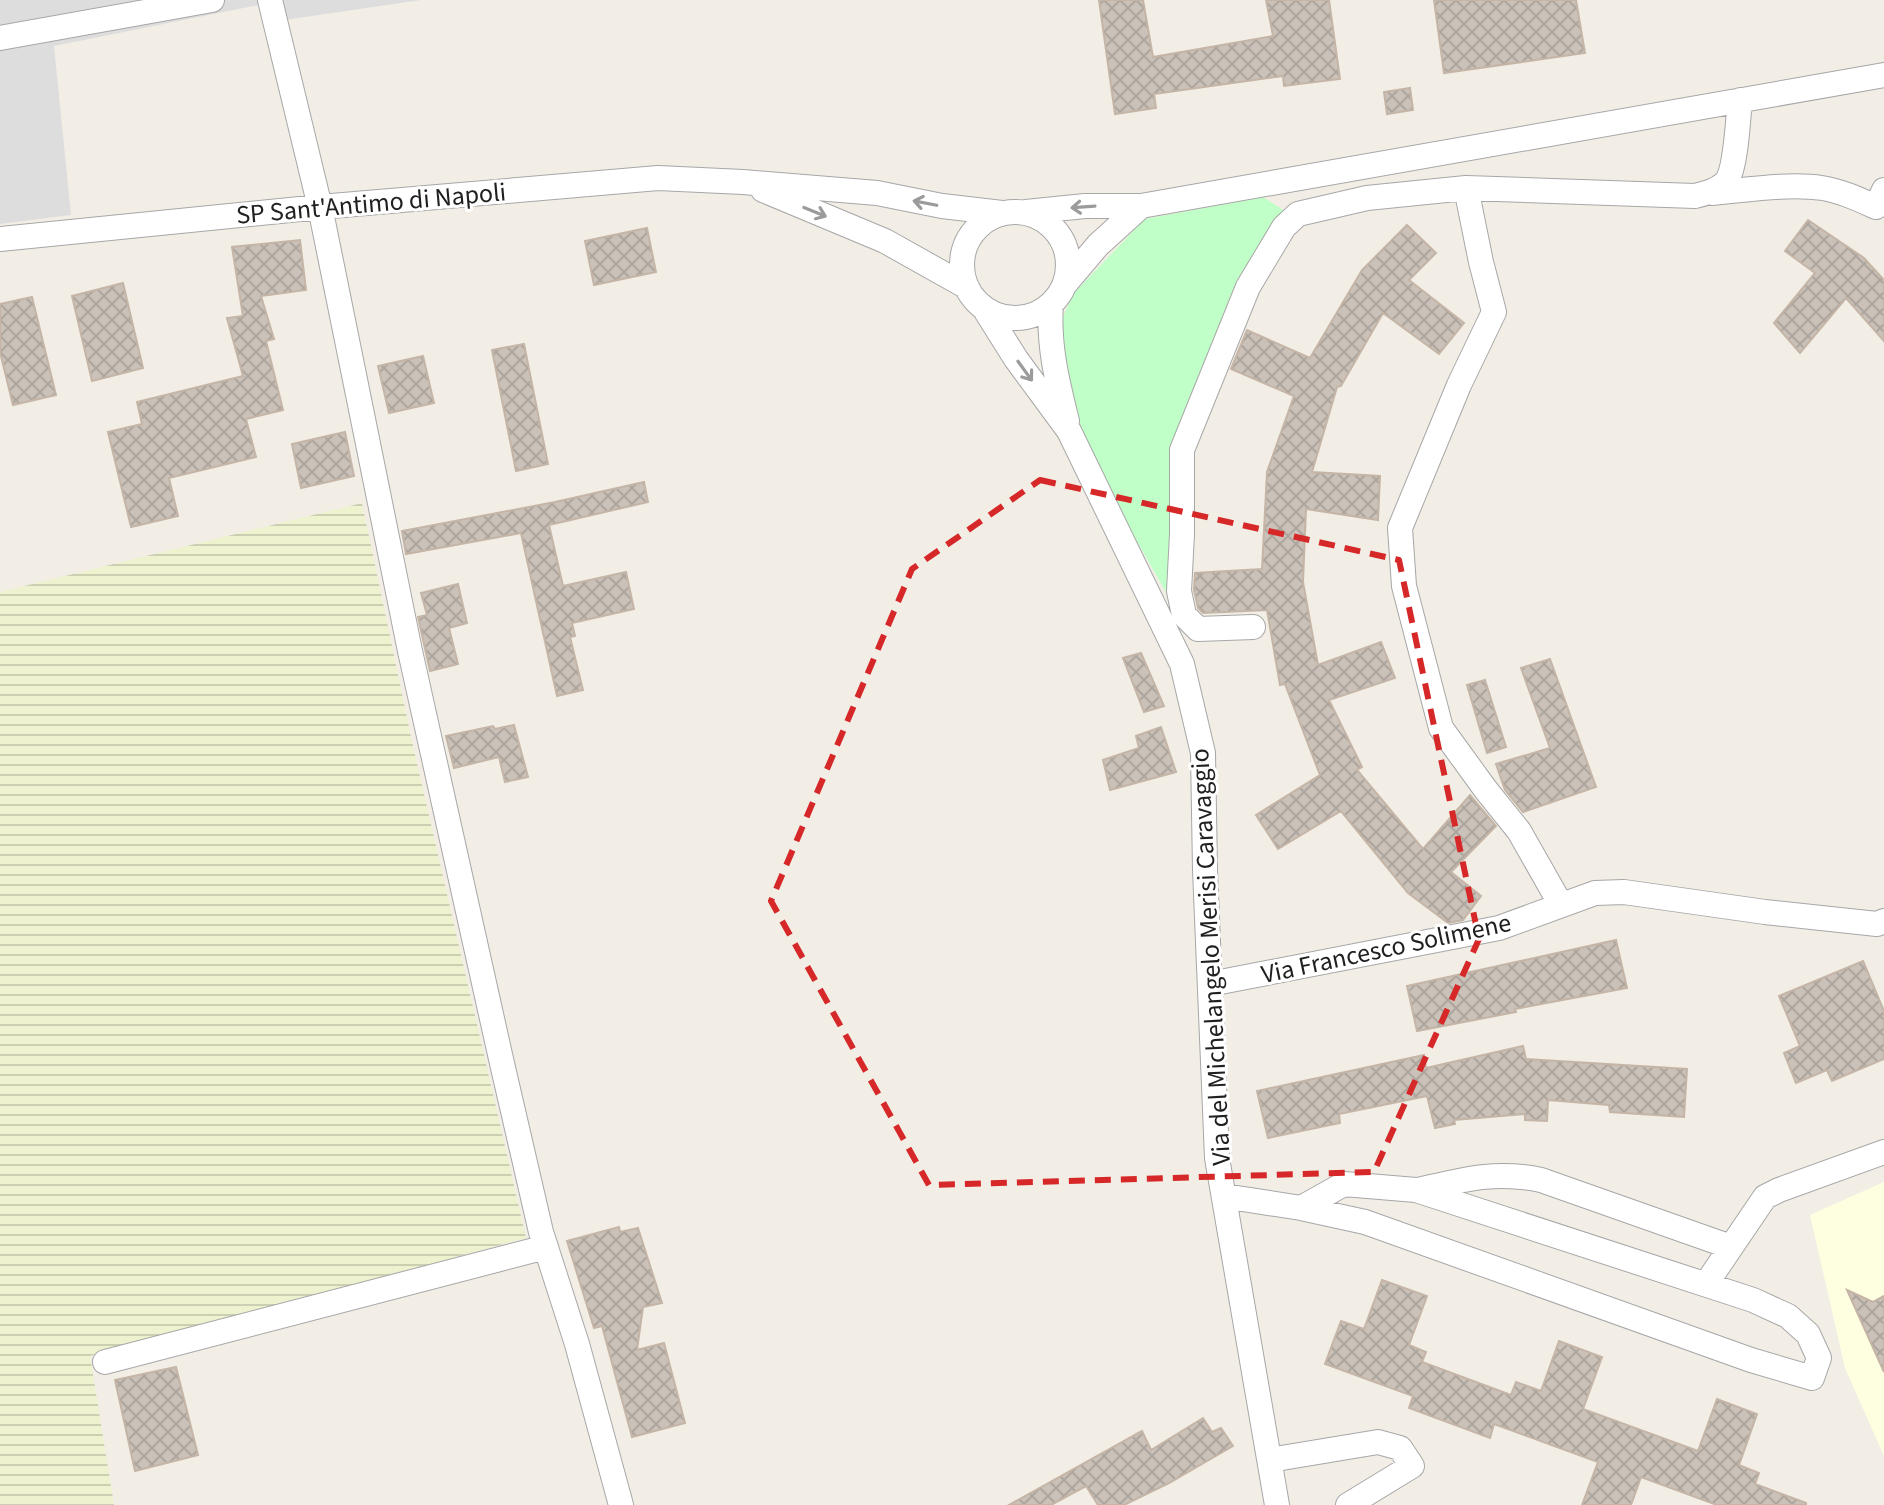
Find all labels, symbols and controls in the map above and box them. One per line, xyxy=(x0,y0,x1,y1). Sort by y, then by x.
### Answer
street label: SP Sant'Antimo di Napoli xyxy=(235,173,508,234)
one-way arrow xyxy=(913,194,938,209)
one-way arrow xyxy=(1070,200,1097,215)
one-way arrow xyxy=(802,205,827,220)
one-way arrow xyxy=(1016,360,1033,381)
street label: Via del Michelangelo Merisi Caravaggio xyxy=(1181,748,1240,1166)
street label: Via Francesco Solimene xyxy=(1258,904,1514,993)

